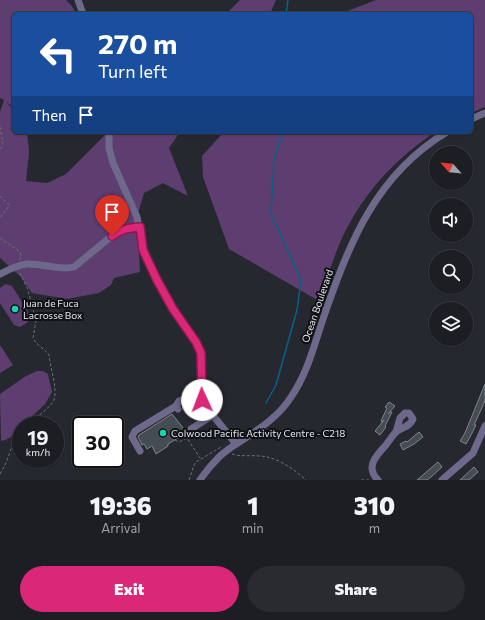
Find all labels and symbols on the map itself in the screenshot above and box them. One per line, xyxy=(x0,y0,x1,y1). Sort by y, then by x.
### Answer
north arrow xyxy=(429,146,473,190)
pin xyxy=(95,195,129,236)
street label: Ocean Boulevard xyxy=(299,268,335,344)
place label: Juan de Fuca Lacrosse Box xyxy=(23,297,83,321)
marker: Juan de Fuca Lacrosse Box xyxy=(10,304,20,314)
position arrow xyxy=(181,379,223,421)
speed limit sign: 30 xyxy=(72,416,124,468)
place label: Colwood Pacific Activity Centre - C218 xyxy=(171,427,345,439)
marker: Colwood Pacific Activity Centre - C218 xyxy=(158,428,168,438)

